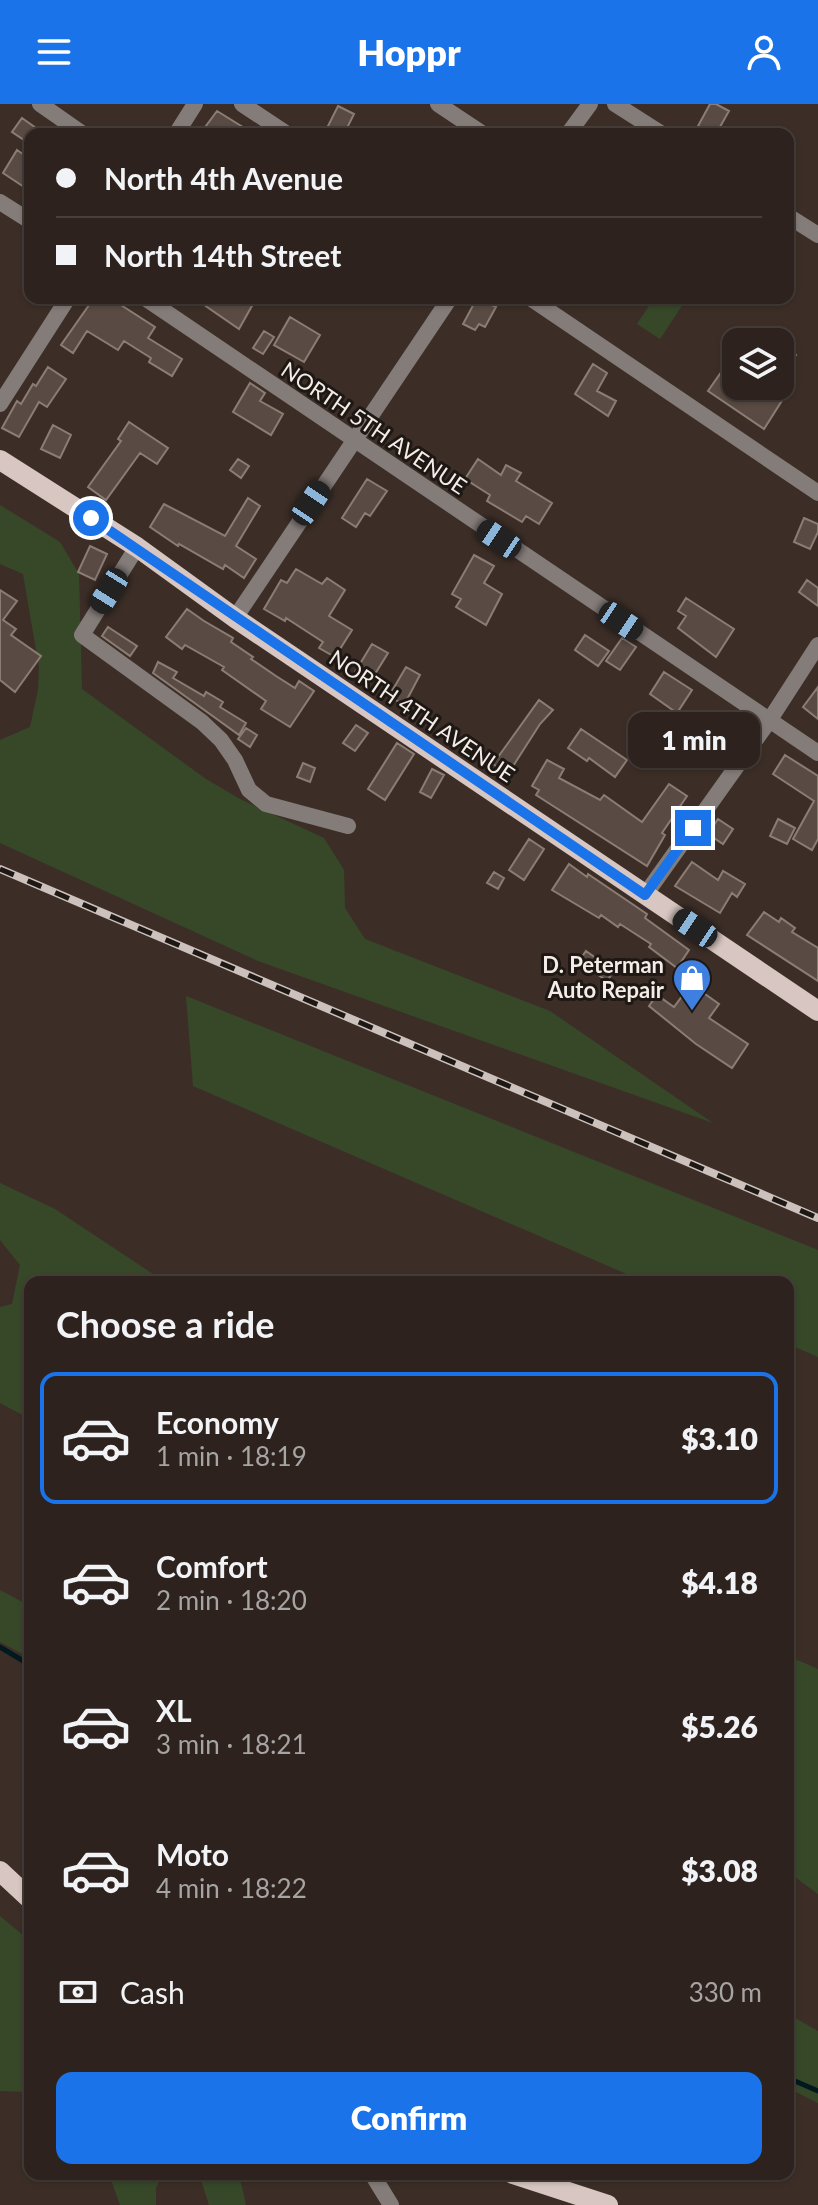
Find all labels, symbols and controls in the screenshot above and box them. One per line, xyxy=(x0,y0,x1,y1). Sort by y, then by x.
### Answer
icon: menu xyxy=(32,30,76,74)
text: Hoppr xyxy=(357,30,461,74)
icon: person xyxy=(742,30,786,74)
text: North 4th Avenue xyxy=(104,160,343,196)
text: North 14th Street xyxy=(104,237,341,273)
map controls xyxy=(722,328,794,400)
button: layers xyxy=(722,328,794,400)
street label: NORTH 5TH AVENUE xyxy=(277,356,472,500)
car xyxy=(288,476,334,530)
route start xyxy=(73,500,109,536)
car xyxy=(472,516,526,562)
car xyxy=(86,564,132,618)
car xyxy=(594,598,648,644)
street label: NORTH 4TH AVENUE xyxy=(325,644,520,788)
callout: 1 min xyxy=(627,712,759,768)
text: 1 min xyxy=(662,724,726,756)
route end xyxy=(675,810,711,846)
car xyxy=(668,905,722,951)
place label: D. Peterman Auto Repair xyxy=(542,951,665,1003)
shop icon: D. Peterman Auto Repair xyxy=(671,957,713,1012)
text: Choose a ride xyxy=(56,1302,275,1346)
icon: car xyxy=(60,1402,132,1474)
text: Economy xyxy=(156,1404,279,1440)
text: $3.10 xyxy=(681,1420,758,1456)
text: 1 min · 18:19 xyxy=(156,1440,307,1472)
icon: car xyxy=(60,1546,132,1618)
text: Comfort xyxy=(156,1548,268,1584)
text: $4.18 xyxy=(681,1564,758,1600)
text: 2 min · 18:20 xyxy=(156,1584,307,1616)
icon: car xyxy=(60,1690,132,1762)
text: XL xyxy=(156,1692,192,1728)
text: $5.26 xyxy=(681,1708,758,1744)
text: 3 min · 18:21 xyxy=(156,1728,307,1760)
icon: car xyxy=(60,1834,132,1906)
text: Moto xyxy=(156,1836,229,1872)
text: $3.08 xyxy=(681,1852,758,1888)
text: 4 min · 18:22 xyxy=(156,1872,307,1904)
icon: cash xyxy=(56,1970,100,2014)
text: Cash xyxy=(120,1974,185,2010)
text: 330 m xyxy=(689,1976,762,2008)
button: Confirm xyxy=(56,2072,762,2164)

